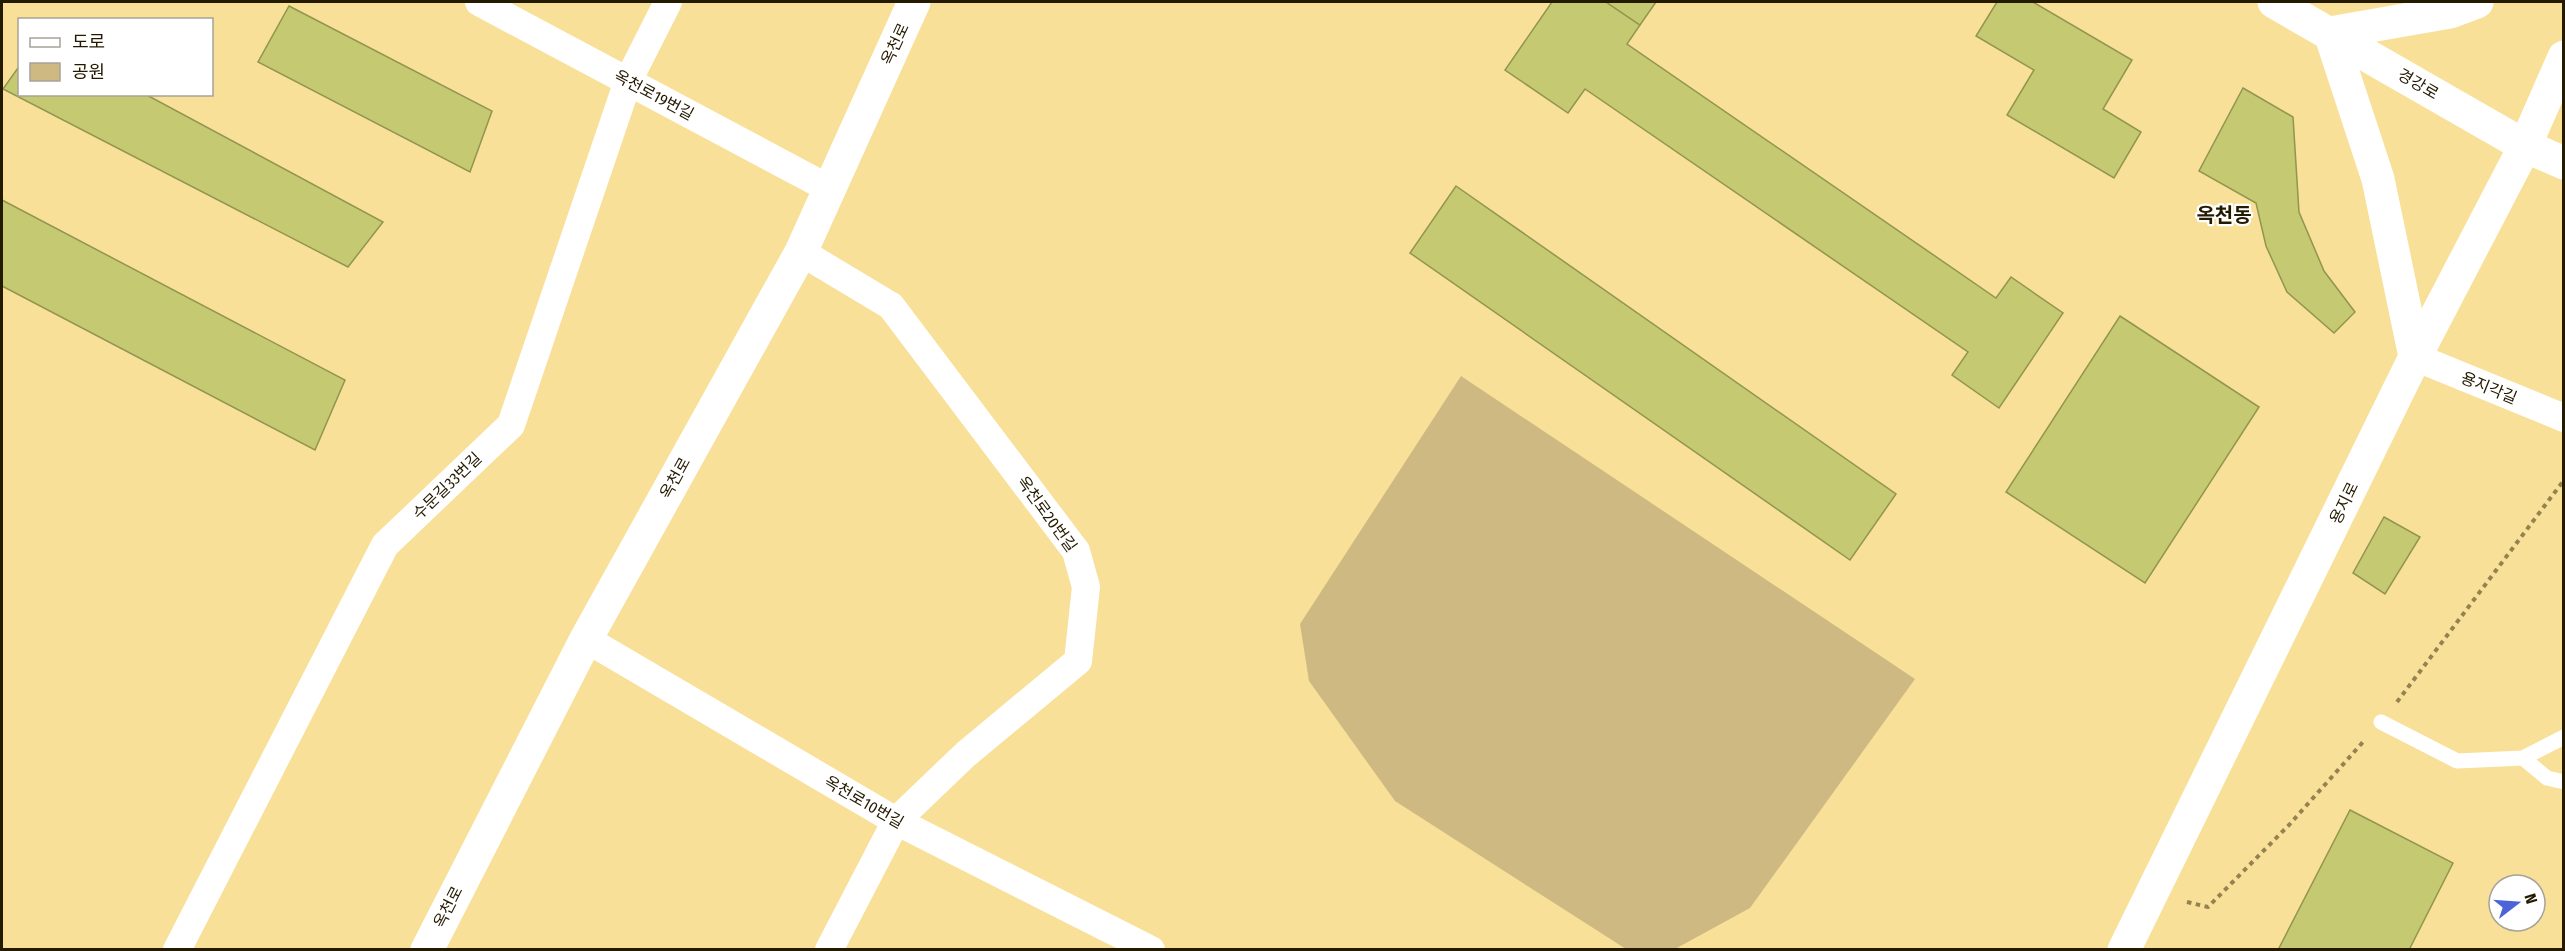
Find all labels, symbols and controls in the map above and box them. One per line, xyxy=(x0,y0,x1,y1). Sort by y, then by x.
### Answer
legend xyxy=(18,18,213,96)
street label: 옥천로 xyxy=(877,20,913,68)
text: 도로 xyxy=(72,31,105,53)
text: 공원 xyxy=(72,61,105,83)
street label: 경강로 xyxy=(2394,65,2442,103)
street label: 옥천로19번길 xyxy=(611,66,697,124)
district label: 옥천동 xyxy=(2196,203,2252,227)
street label: 용지각길 xyxy=(2458,368,2520,408)
street label: 수문길33번길 xyxy=(409,449,485,523)
street label: 옥천로 xyxy=(656,454,694,502)
street label: 옥천로20번길 xyxy=(1013,472,1081,556)
street label: 용지로 xyxy=(2326,479,2362,527)
street label: 옥천로10번길 xyxy=(821,772,907,832)
north arrow xyxy=(2487,873,2547,933)
street label: 옥천로 xyxy=(430,883,467,931)
text: N xyxy=(2520,891,2541,906)

